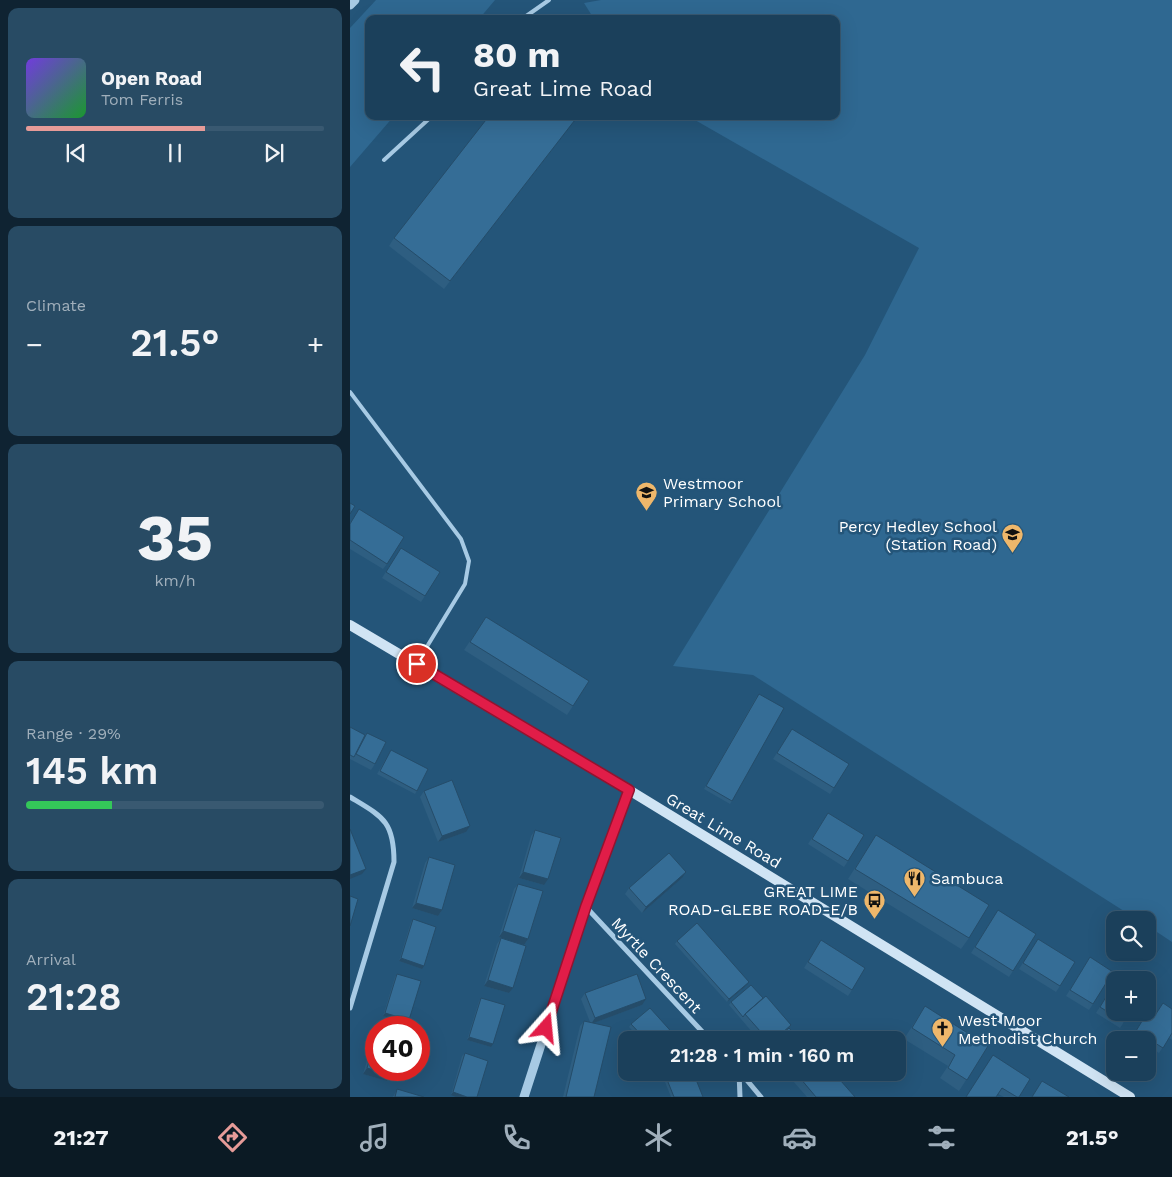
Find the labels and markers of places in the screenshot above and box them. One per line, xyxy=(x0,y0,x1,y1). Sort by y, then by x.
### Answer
place label: Westmoor Primary School xyxy=(663,474,781,511)
school or university icon: Westmoor Primary School xyxy=(635,480,659,511)
place label: Percy Hedley School (Station Road) xyxy=(839,517,997,554)
school or university icon: Percy Hedley School (Station Road) xyxy=(1001,523,1025,554)
pin xyxy=(396,643,438,685)
restaurant icon: Sambuca xyxy=(903,866,927,897)
place label: Sambuca xyxy=(931,869,1003,888)
place label: GREAT LIME ROAD-GLEBE ROAD-E/B xyxy=(668,882,858,919)
bus stop icon: GREAT LIME ROAD-GLEBE ROAD-E/B xyxy=(862,888,886,919)
place label: West Moor Methodist Church xyxy=(958,1011,1098,1048)
church icon: West Moor Methodist Church xyxy=(930,1017,954,1048)

